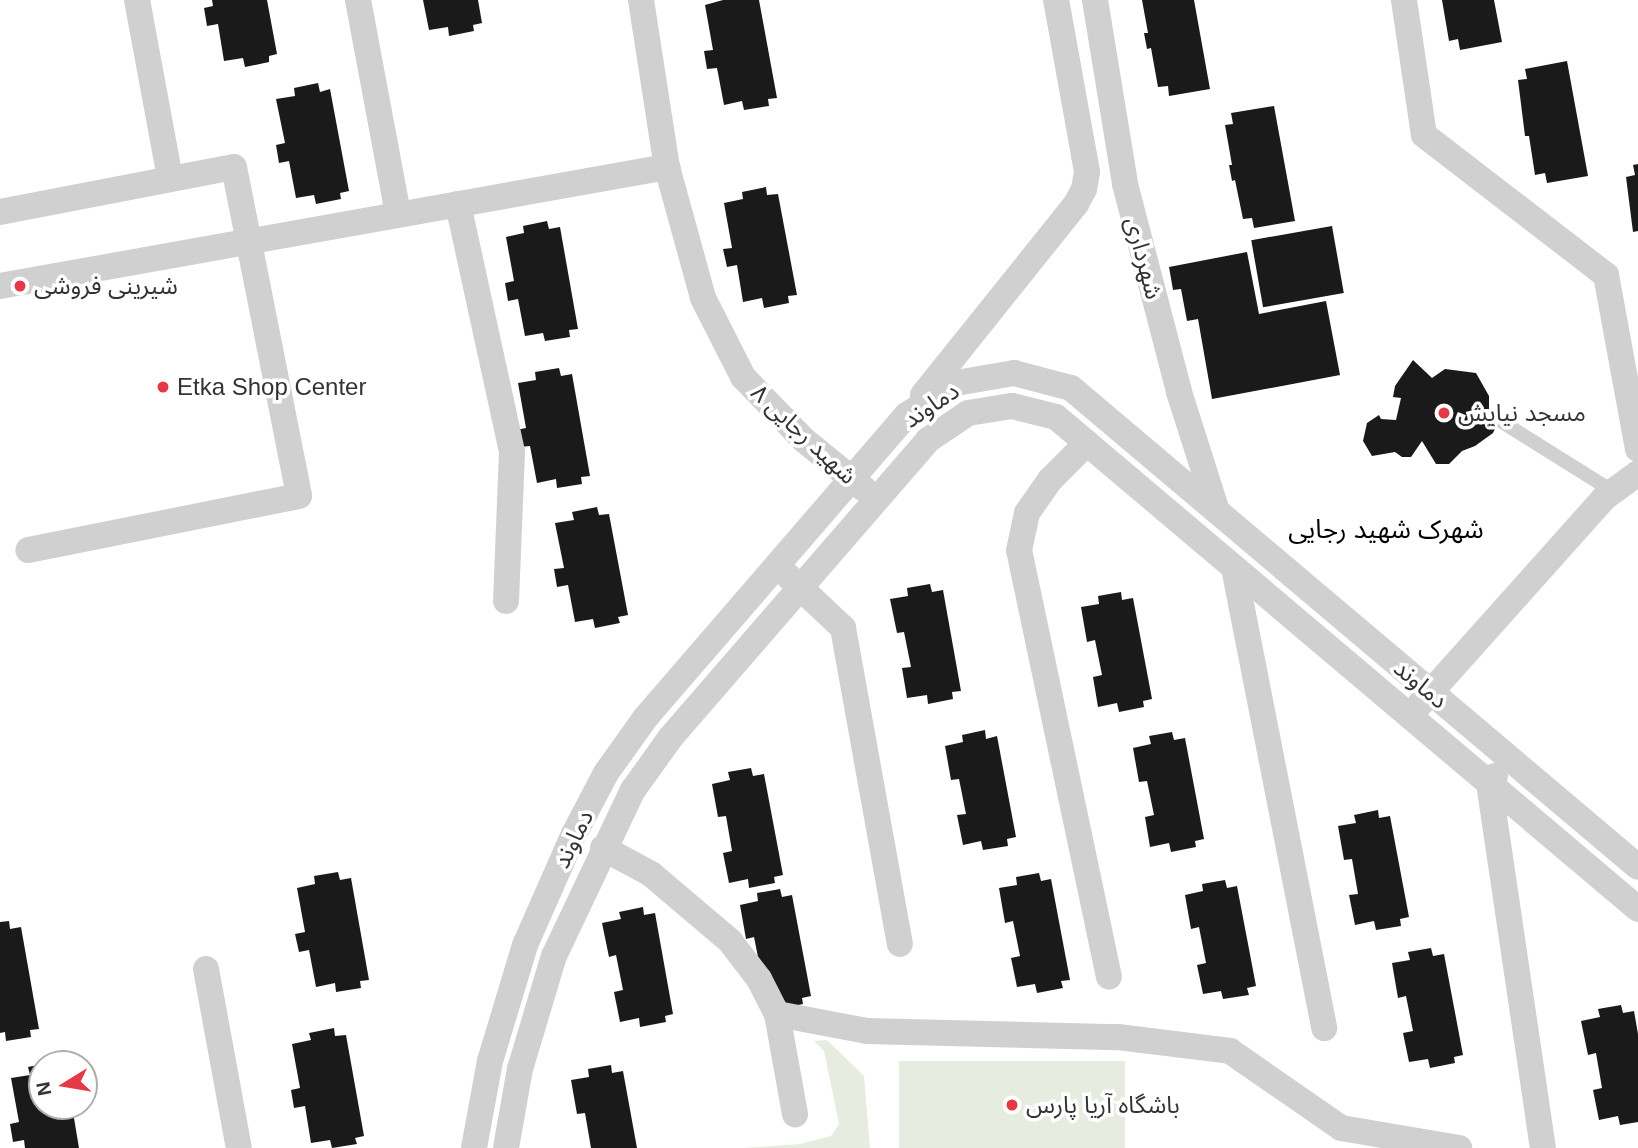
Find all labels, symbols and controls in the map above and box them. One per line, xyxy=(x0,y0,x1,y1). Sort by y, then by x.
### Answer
street label: شهرداری xyxy=(1119,214,1169,302)
place label: شیرینی فروشی xyxy=(34,272,178,300)
marker: شیرینی فروشی xyxy=(12,278,28,294)
place label: Etka Shop Center xyxy=(177,373,366,401)
street label: دماوند xyxy=(898,376,964,434)
street label: شهید رجایی ۸ xyxy=(745,378,863,490)
marker: Etka Shop Center xyxy=(155,379,171,395)
place label: مسجد نیایش xyxy=(1458,399,1586,427)
marker: مسجد نیایش xyxy=(1436,405,1452,421)
district label: شهرک شهید رجایی xyxy=(1288,514,1484,546)
street label: دماوند xyxy=(1388,653,1454,715)
street label: دماوند xyxy=(547,805,599,873)
north arrow xyxy=(28,1050,98,1120)
text: N xyxy=(32,1080,55,1097)
place label: باشگاه آریا پارس xyxy=(1026,1091,1180,1119)
marker: باشگاه آریا پارس xyxy=(1004,1097,1020,1113)

